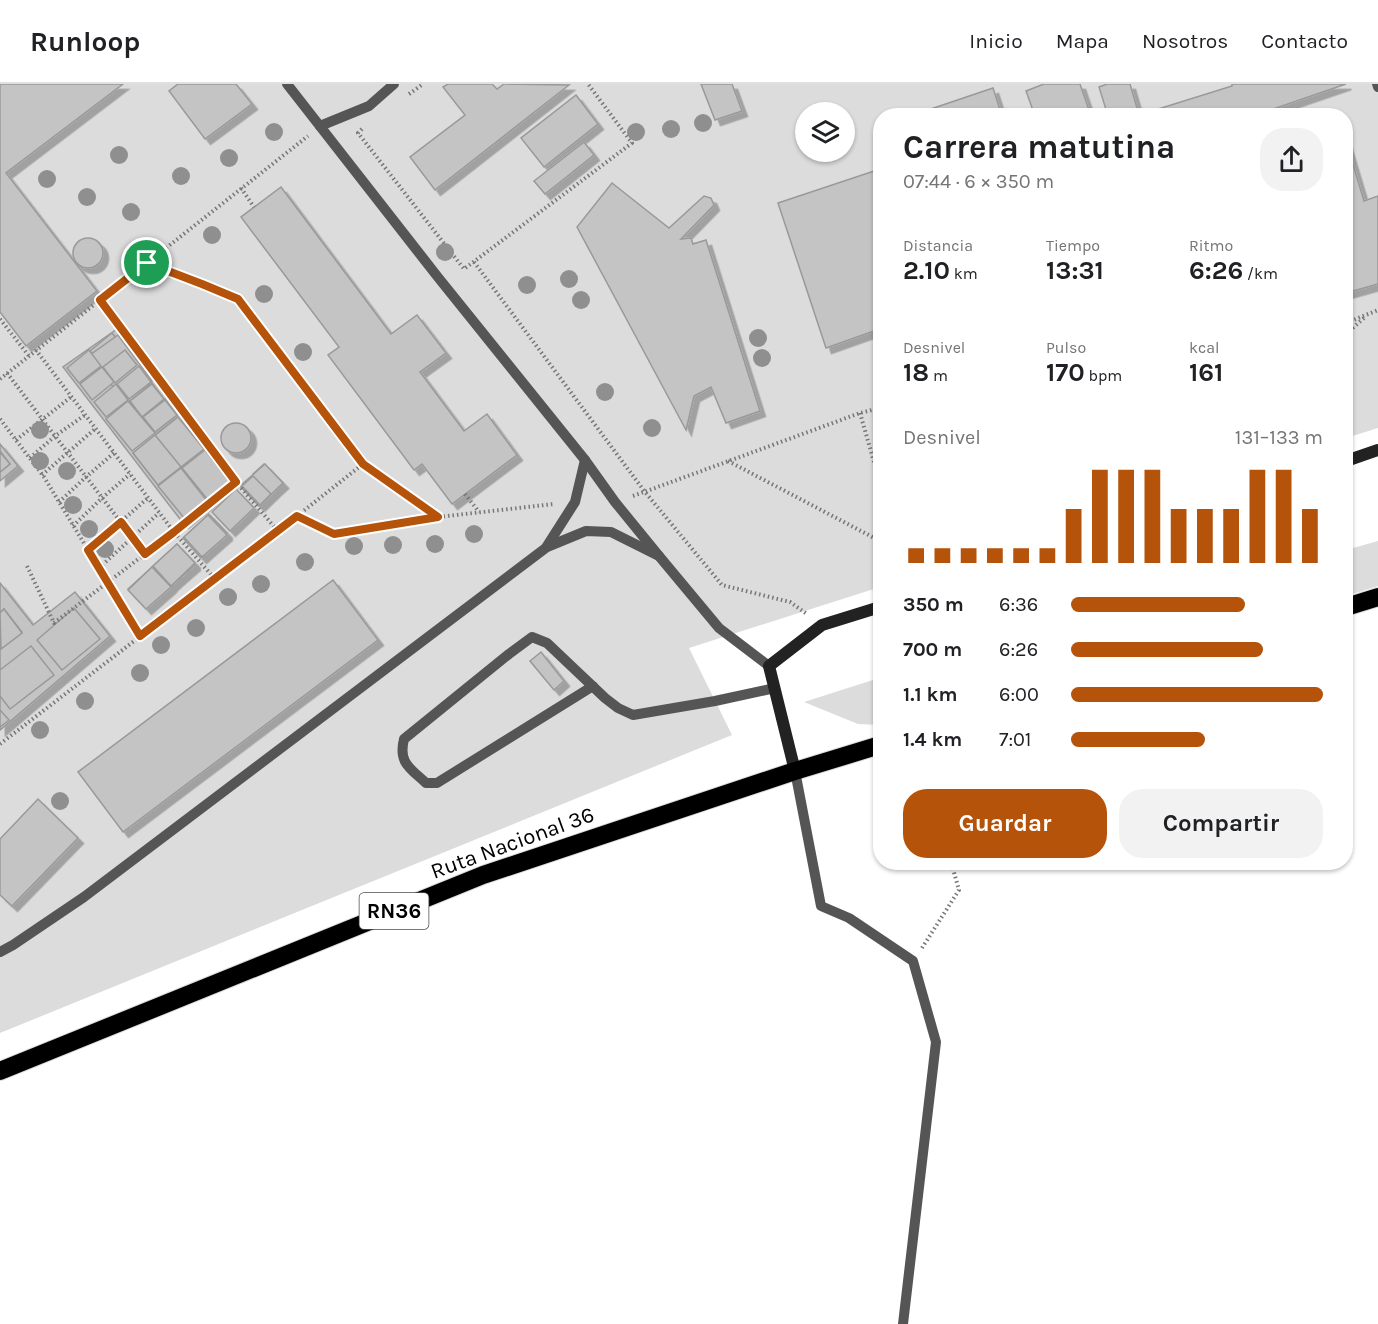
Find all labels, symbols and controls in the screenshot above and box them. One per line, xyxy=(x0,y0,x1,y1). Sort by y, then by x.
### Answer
text: Runloop xyxy=(30,25,140,58)
text: Inicio xyxy=(969,29,1023,53)
text: Mapa xyxy=(1056,29,1109,53)
text: Nosotros xyxy=(1142,29,1228,53)
text: Contacto xyxy=(1261,29,1348,53)
map controls xyxy=(795,102,855,162)
button: layers xyxy=(795,102,855,162)
text: Carrera matutina xyxy=(903,128,1175,166)
button: share xyxy=(1260,128,1323,191)
text: 07:44 · 6 × 350 m xyxy=(903,170,1054,193)
text: Distancia xyxy=(903,236,973,255)
text: Tiempo xyxy=(1046,236,1100,255)
text: Ritmo xyxy=(1189,236,1233,255)
pin xyxy=(121,237,172,288)
icon: arrive xyxy=(130,246,163,279)
text: 2.10 xyxy=(903,255,950,286)
text: 13:31 xyxy=(1046,255,1104,286)
text: 6:26 xyxy=(1189,255,1243,286)
text: km xyxy=(950,264,978,283)
text: /km xyxy=(1243,264,1278,283)
text: Desnivel xyxy=(903,338,965,357)
text: Pulso xyxy=(1046,338,1086,357)
text: kcal xyxy=(1189,338,1220,357)
text: 18 xyxy=(903,357,929,388)
text: 170 xyxy=(1046,357,1085,388)
text: 161 xyxy=(1189,357,1223,388)
text: m xyxy=(929,366,948,385)
text: bpm xyxy=(1085,366,1122,385)
text: Desnivel xyxy=(903,426,981,449)
text: 131–133 m xyxy=(1235,426,1323,449)
text: 350 m xyxy=(903,593,964,616)
text: 6:36 xyxy=(999,593,1038,616)
text: 700 m xyxy=(903,638,962,661)
text: 6:26 xyxy=(999,638,1038,661)
text: 1.1 km xyxy=(903,683,957,706)
text: 6:00 xyxy=(999,683,1039,706)
text: 1.4 km xyxy=(903,728,962,751)
text: 7:01 xyxy=(999,728,1031,751)
button: Guardar xyxy=(903,789,1107,858)
button: Compartir xyxy=(1119,789,1323,858)
street label: Ruta Nacional 36 xyxy=(427,801,598,885)
road number: RN36 xyxy=(360,893,428,929)

